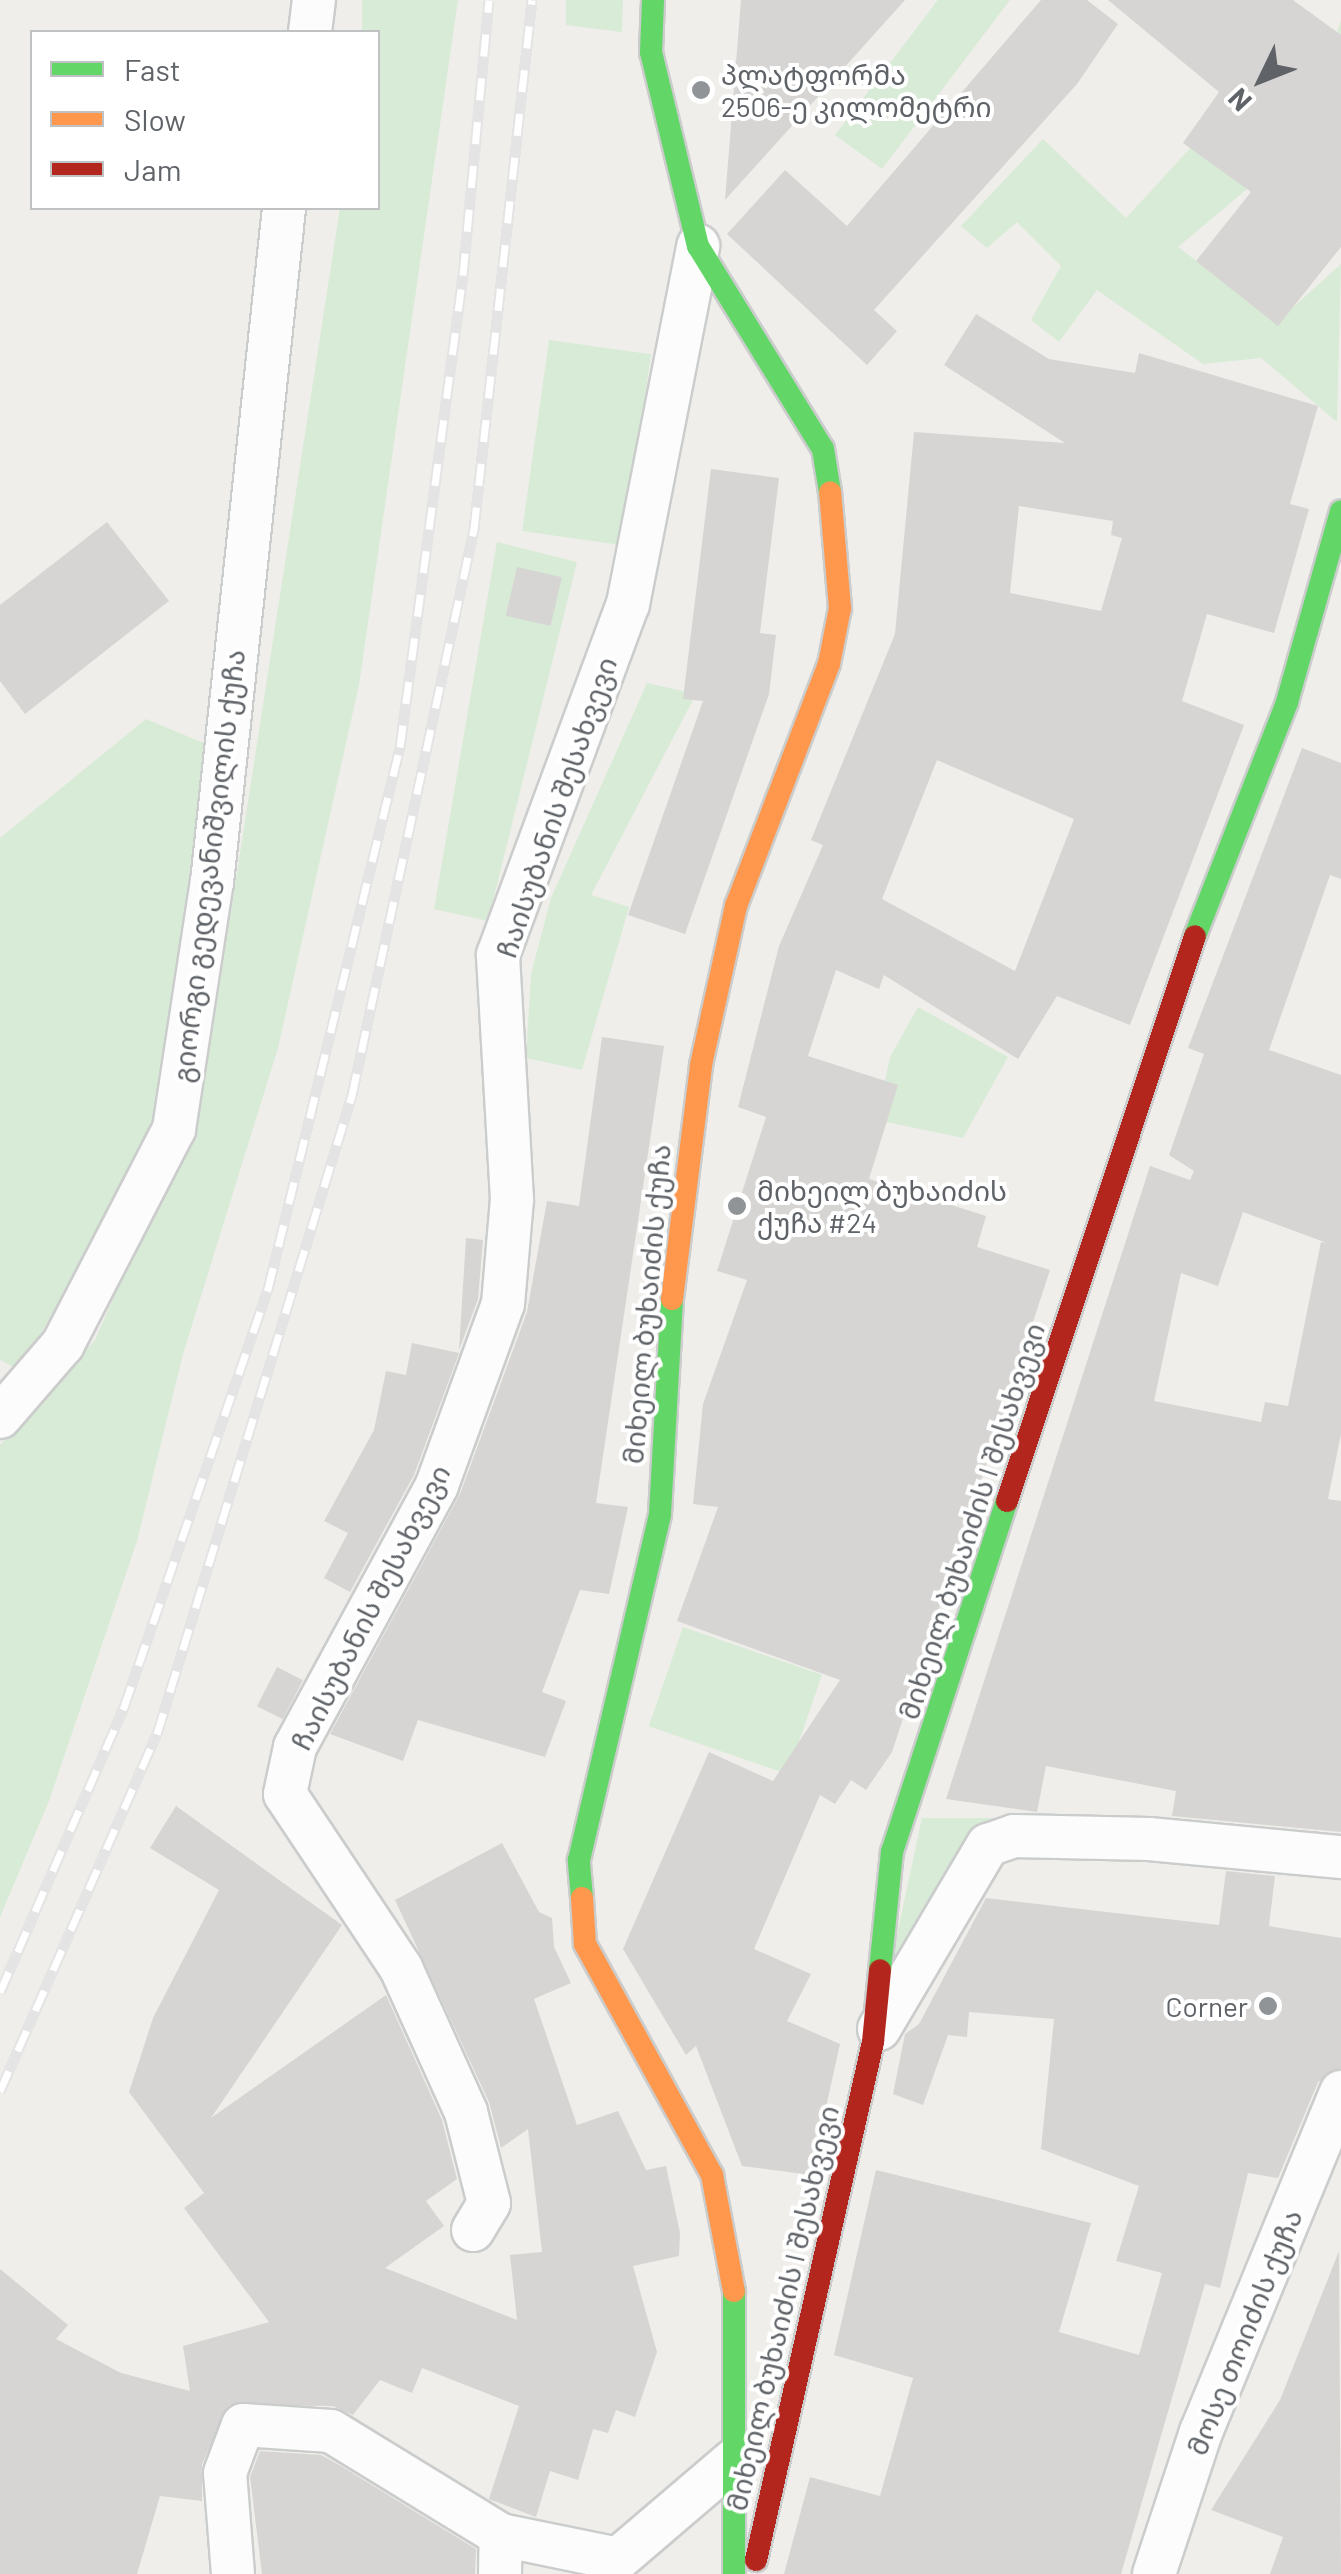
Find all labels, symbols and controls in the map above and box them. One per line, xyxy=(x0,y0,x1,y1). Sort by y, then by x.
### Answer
legend xyxy=(30,30,380,210)
north arrow xyxy=(1211,30,1311,130)
text: Fast xyxy=(124,51,181,87)
place label: პლატფორმა 2506-ე კილომეტრი xyxy=(721,57,992,123)
marker: პლატფორმა 2506-ე კილომეტრი xyxy=(690,79,712,101)
text: N xyxy=(1220,82,1258,119)
text: Slow xyxy=(124,101,186,137)
text: Jam xyxy=(124,151,181,187)
street label: გიორგი გედევანიშვილის ქუჩა xyxy=(165,648,251,1084)
street label: ჩაისუბანის შესახვევი xyxy=(489,652,623,962)
street label: მიხეილ ბუხაიძის ქუჩა xyxy=(615,1143,677,1465)
place label: მიხეილ ბუხაიძის ქუჩა #24 xyxy=(757,1173,1007,1239)
marker: მიხეილ ბუხაიძის ქუჩა #24 xyxy=(726,1195,748,1217)
street label: მიხეილ ბუხაიძის I შესახვევი xyxy=(891,1319,1051,1723)
street label: ჩაისუბანის შესახვევი xyxy=(283,1459,457,1755)
place label: Corner xyxy=(1166,1989,1248,2023)
marker: Corner xyxy=(1257,1995,1279,2017)
street label: მიხეილ ბუხაიძის I შესახვევი xyxy=(719,2102,845,2514)
street label: მოსე თოიძის ქუჩა xyxy=(1179,2204,1309,2460)

